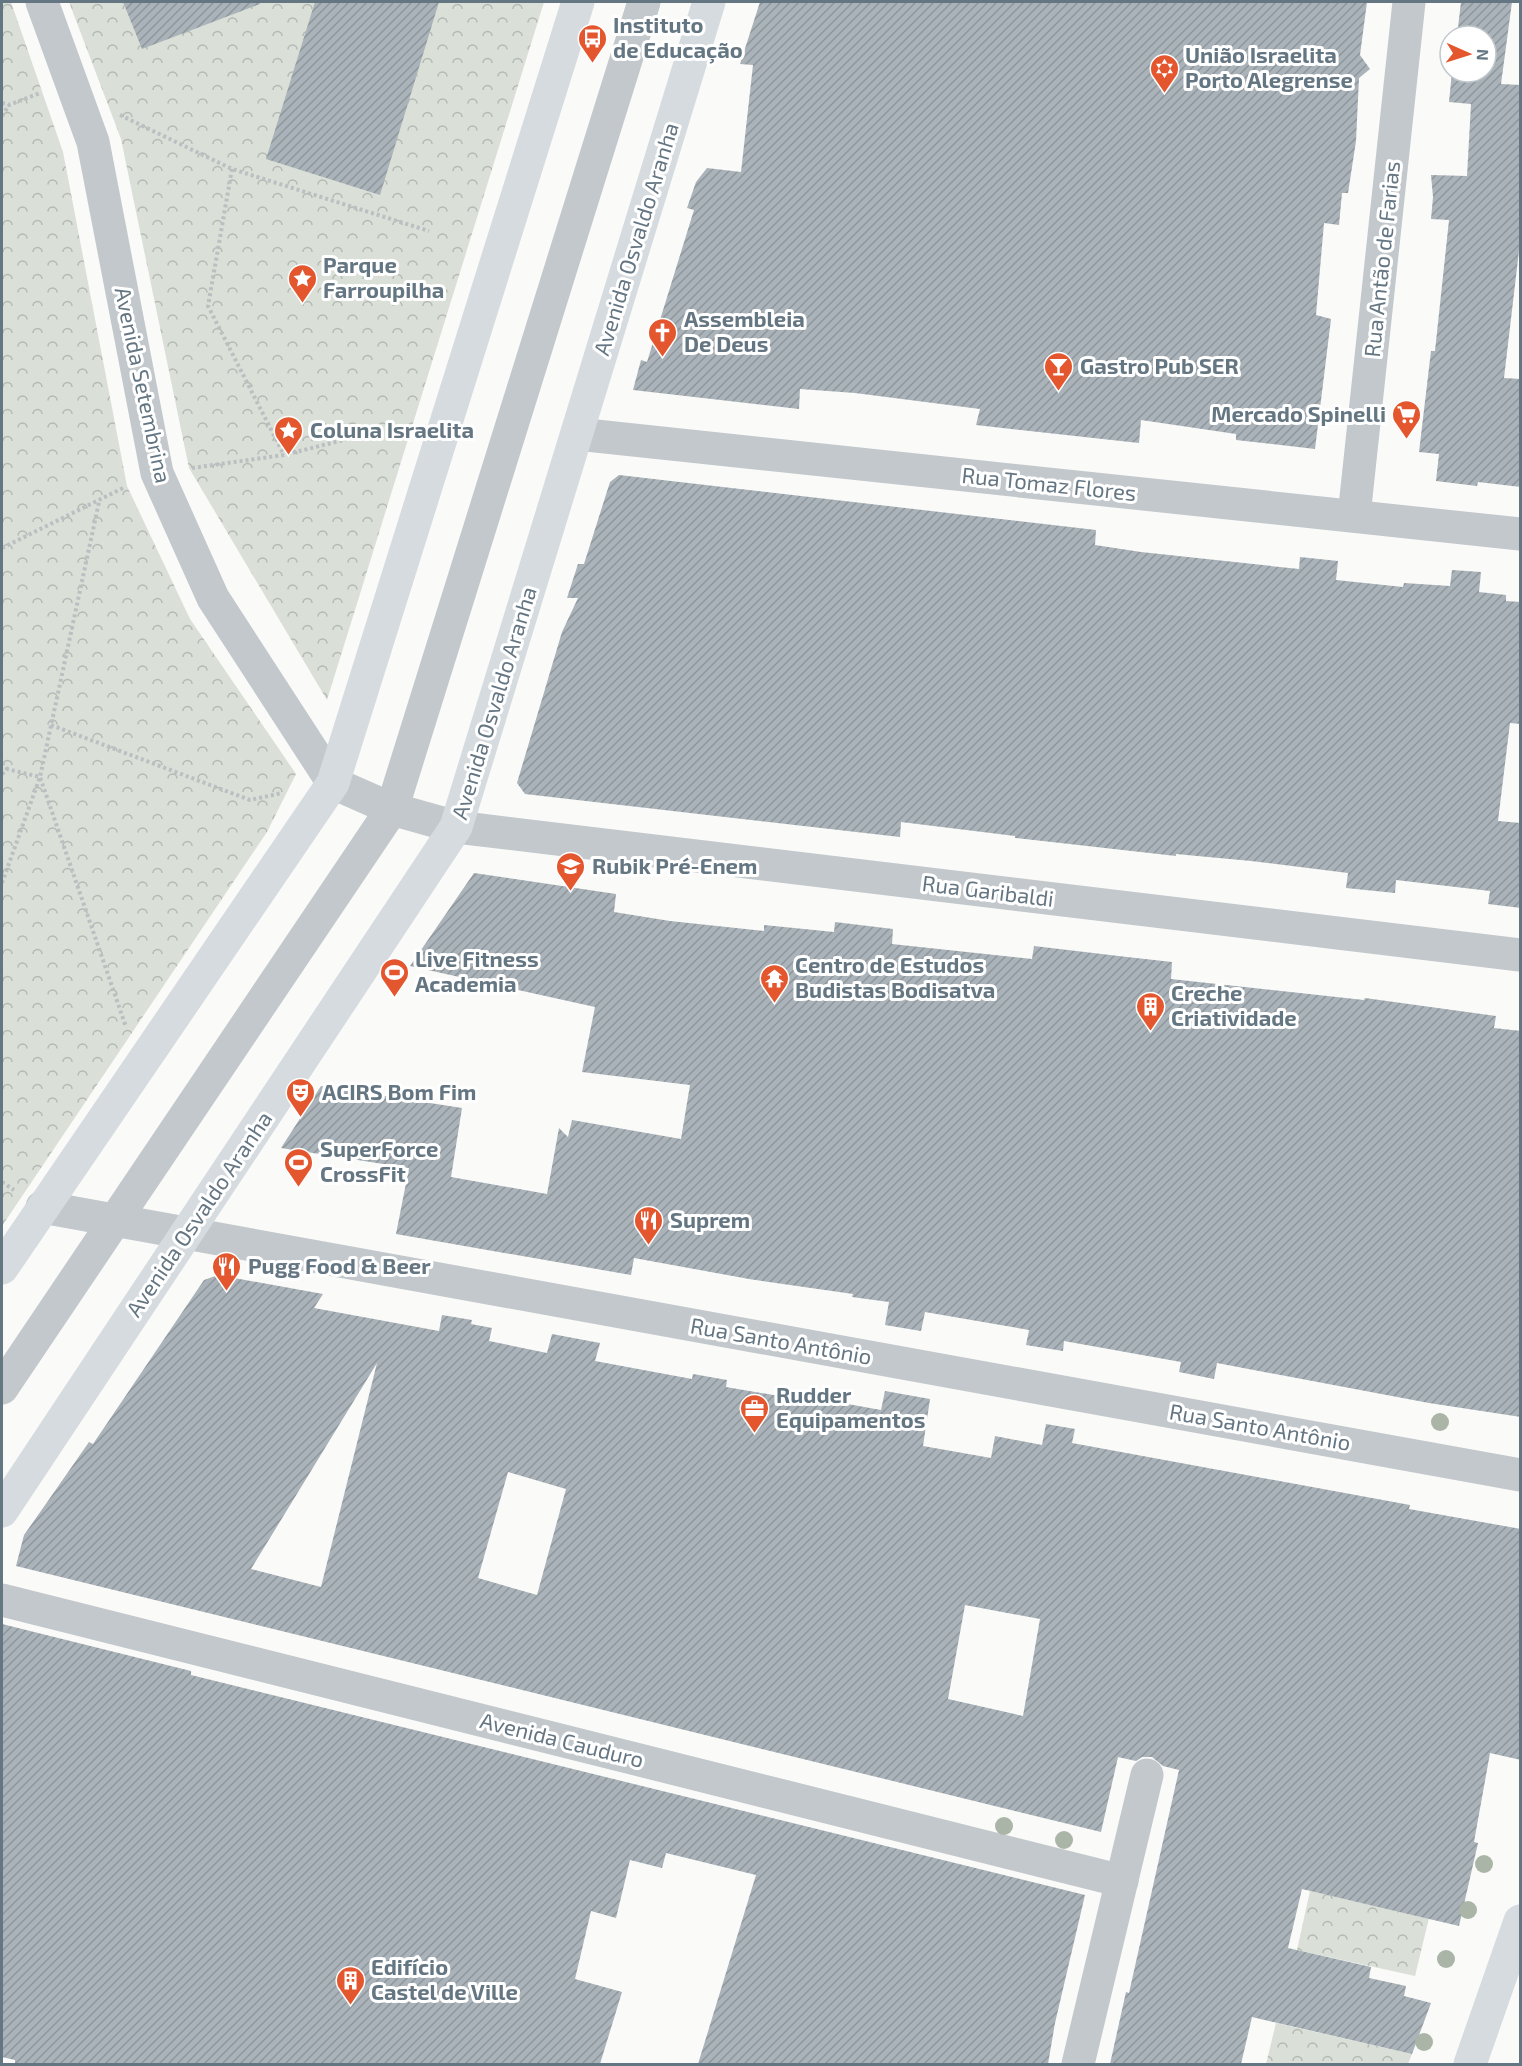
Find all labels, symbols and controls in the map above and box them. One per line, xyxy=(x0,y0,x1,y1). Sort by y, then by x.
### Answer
place label: Instituto de Educação xyxy=(613,11,743,64)
bus stop icon: Instituto de Educação xyxy=(576,22,608,64)
north arrow xyxy=(1438,24,1498,84)
place label: União Israelita Porto Alegrense xyxy=(1185,41,1353,92)
text: N xyxy=(1474,49,1493,61)
synagogue icon: União Israelita Porto Alegrense xyxy=(1148,52,1180,94)
street label: Avenida Osvaldo Aranha xyxy=(587,119,683,358)
street label: Rua Antão de Farias xyxy=(1358,159,1404,358)
place label: Parque Farroupilha xyxy=(323,251,444,302)
place icon: Parque Farroupilha xyxy=(286,262,318,304)
street label: Avenida Setembrina xyxy=(111,284,177,485)
place label: Assembleia De Deus xyxy=(684,305,805,356)
church icon: Assembleia De Deus xyxy=(647,316,679,358)
bar icon: Gastro Pub SER xyxy=(1043,350,1075,392)
place label: Gastro Pub SER xyxy=(1080,352,1239,378)
supermarket icon: Mercado Spinelli xyxy=(1391,398,1423,440)
place label: Mercado Spinelli xyxy=(1211,400,1386,426)
place icon: Coluna Israelita xyxy=(273,414,305,456)
place label: Coluna Israelita xyxy=(310,416,474,442)
street label: Rua Tomaz Flores xyxy=(961,461,1138,505)
street label: Avenida Osvaldo Aranha xyxy=(445,583,541,822)
school or university icon: Rubik Pré-Enem xyxy=(555,850,587,892)
place label: Rubik Pré-Enem xyxy=(592,852,757,878)
street label: Rua Garibaldi xyxy=(921,869,1055,911)
place label: Live Fitness Academia xyxy=(415,945,539,996)
place label: Centro de Estudos Budistas Bodisatva xyxy=(795,951,995,1002)
sports icon: Live Fitness Academia xyxy=(378,956,410,998)
temple icon: Centro de Estudos Budistas Bodisatva xyxy=(758,962,790,1004)
place label: Creche Criatividade xyxy=(1171,979,1297,1030)
building icon: Creche Criatividade xyxy=(1134,990,1166,1032)
theatre icon: ACIRS Bom Fim xyxy=(285,1076,317,1118)
place label: ACIRS Bom Fim xyxy=(322,1078,476,1104)
street label: Avenida Osvaldo Aranha xyxy=(120,1106,277,1321)
place label: SuperForce CrossFit xyxy=(320,1135,439,1186)
sports icon: SuperForce CrossFit xyxy=(283,1146,315,1188)
restaurant icon: Suprem xyxy=(633,1204,665,1246)
place label: Suprem xyxy=(670,1206,750,1232)
restaurant icon: Pugg Food & Beer xyxy=(211,1250,243,1292)
place label: Pugg Food & Beer xyxy=(248,1252,431,1278)
street label: Rua Santo Antônio xyxy=(688,1311,874,1369)
place label: Rudder Equipamentos xyxy=(776,1381,925,1432)
office icon: Rudder Equipamentos xyxy=(739,1392,771,1434)
street label: Rua Santo Antônio xyxy=(1167,1397,1353,1455)
street label: Avenida Cauduro xyxy=(478,1706,647,1772)
place label: Edifício Castel de Ville xyxy=(371,1953,518,2004)
building icon: Edifício Castel de Ville xyxy=(334,1964,366,2006)

